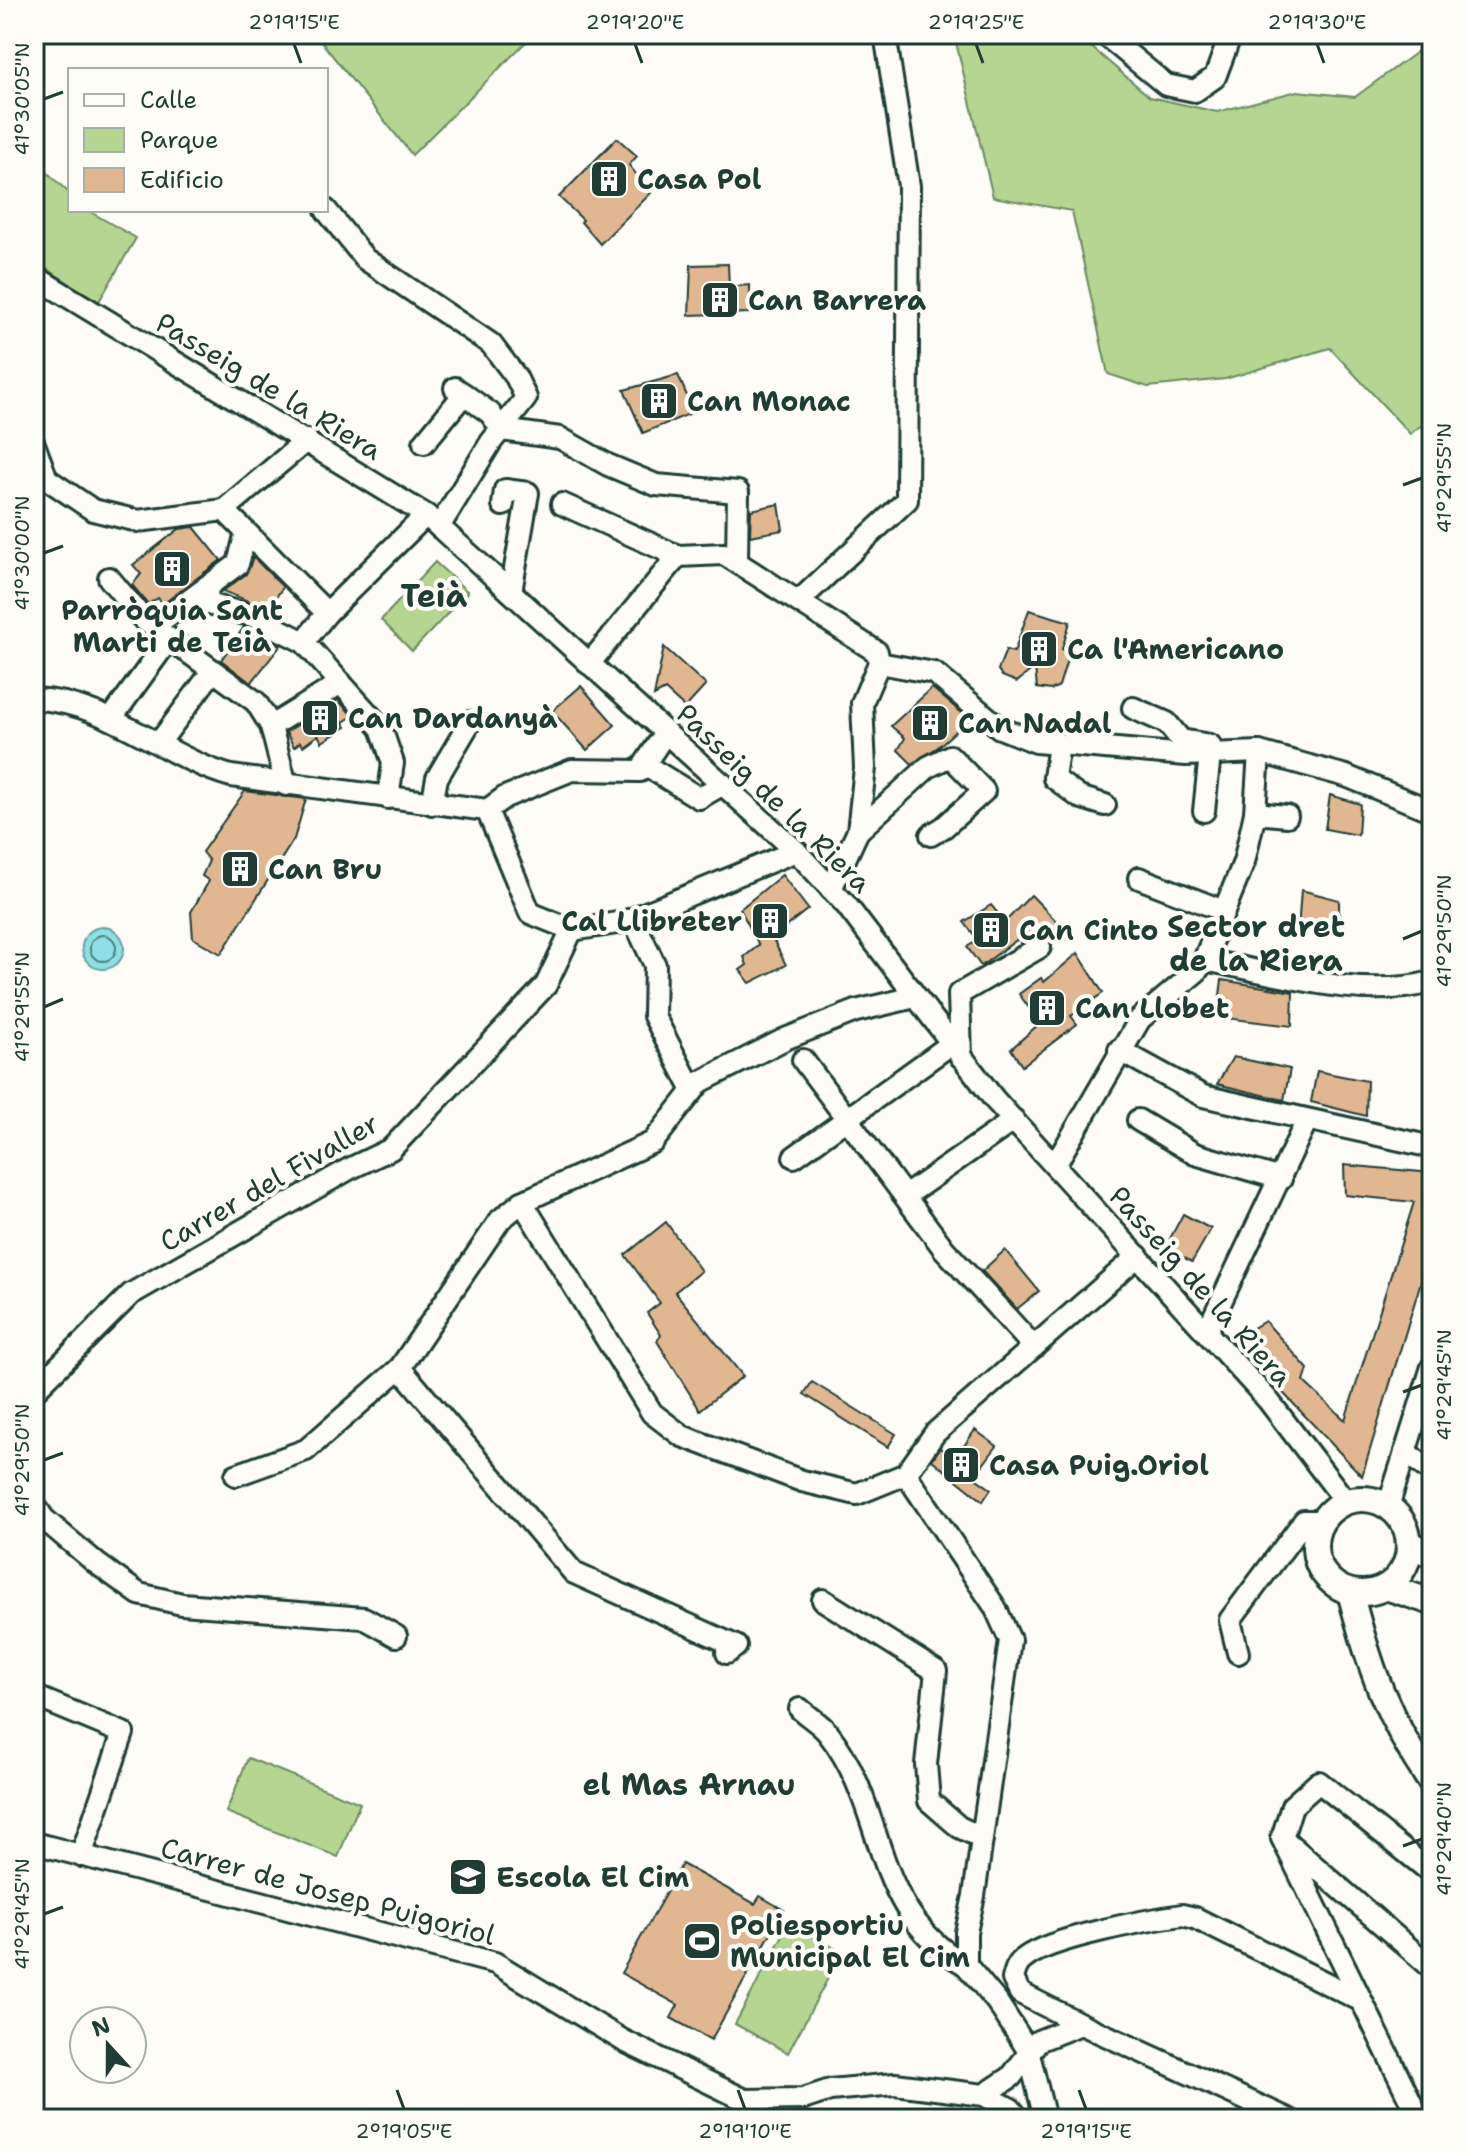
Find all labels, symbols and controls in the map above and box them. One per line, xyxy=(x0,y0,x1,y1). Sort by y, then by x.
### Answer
text: 2°19'15"E xyxy=(248,9,340,35)
text: 2°19'20"E xyxy=(586,9,684,35)
text: 2°19'25"E xyxy=(928,9,1024,35)
text: 2°19'30"E xyxy=(1268,9,1366,35)
text: 41°30'05"N xyxy=(9,42,35,156)
legend xyxy=(68,68,328,212)
text: Calle xyxy=(140,84,197,116)
text: Parque xyxy=(140,124,219,156)
building icon: Casa Pol xyxy=(588,158,630,200)
place label: Casa Pol xyxy=(637,160,762,198)
text: Edificio xyxy=(140,164,224,196)
building icon: Can Barrera xyxy=(699,279,741,321)
place label: Can Barrera xyxy=(748,281,926,319)
street label: Passeig de la Riera xyxy=(149,303,389,469)
building icon: Can Monac xyxy=(638,380,680,422)
place label: Can Monac xyxy=(687,382,851,420)
text: 41°29'55"N xyxy=(1431,423,1457,533)
text: 41°30'00"N xyxy=(9,495,35,611)
building icon: Parròquia Sant Marti de Teià xyxy=(151,548,193,590)
district label: Teià xyxy=(401,574,468,617)
place label: Parròquia Sant Marti de Teià xyxy=(61,591,283,661)
building icon: Ca l'Americano xyxy=(1018,628,1060,670)
place label: Ca l'Americano xyxy=(1067,630,1284,668)
street label: Passeig de la Riera xyxy=(668,695,880,901)
building icon: Can Dardanyà xyxy=(299,697,341,739)
place label: Can Dardanyà xyxy=(348,699,558,737)
building icon: Can Nadal xyxy=(909,702,951,744)
place label: Can Nadal xyxy=(958,704,1112,742)
building icon: Can Bru xyxy=(219,848,261,890)
place label: Can Bru xyxy=(268,850,382,888)
text: 41°29'50"N xyxy=(1431,874,1457,988)
building icon: Cal Llibreter xyxy=(749,900,791,942)
place label: Cal Llibreter xyxy=(561,902,742,940)
district label: Sector dret de la Riera xyxy=(1167,906,1345,981)
building icon: Can Cinto xyxy=(970,909,1012,951)
place label: Can Cinto xyxy=(1019,911,1159,949)
text: 41°29'55"N xyxy=(9,952,35,1062)
building icon: Can Llobet xyxy=(1026,987,1068,1029)
place label: Can Llobet xyxy=(1075,989,1229,1027)
street label: Carrer del Fivaller xyxy=(153,1104,385,1260)
street label: Passeig de la Riera xyxy=(1101,1178,1301,1394)
text: 41°29'45"N xyxy=(1431,1329,1457,1441)
text: 41°29'50"N xyxy=(9,1403,35,1517)
building icon: Casa Puig.Oriol xyxy=(940,1444,982,1486)
place label: Casa Puig.Oriol xyxy=(989,1446,1209,1484)
district label: el Mas Arnau xyxy=(582,1764,796,1805)
text: 41°29'40"N xyxy=(1431,1782,1457,1896)
street label: Carrer de Josep Puigoriol xyxy=(157,1828,500,1954)
school or university icon: Escola El Cim xyxy=(447,1856,489,1898)
text: 41°29'45"N xyxy=(9,1858,35,1970)
place label: Escola El Cim xyxy=(496,1858,689,1896)
place label: Poliesportiu Municipal El Cim xyxy=(730,1906,970,1976)
sports icon: Poliesportiu Municipal El Cim xyxy=(681,1920,723,1962)
north arrow xyxy=(68,2005,148,2085)
text: N xyxy=(88,2010,114,2043)
text: 2°19'05"E xyxy=(356,2118,452,2144)
text: 2°19'10"E xyxy=(698,2118,792,2144)
text: 2°19'15"E xyxy=(1040,2118,1132,2144)

